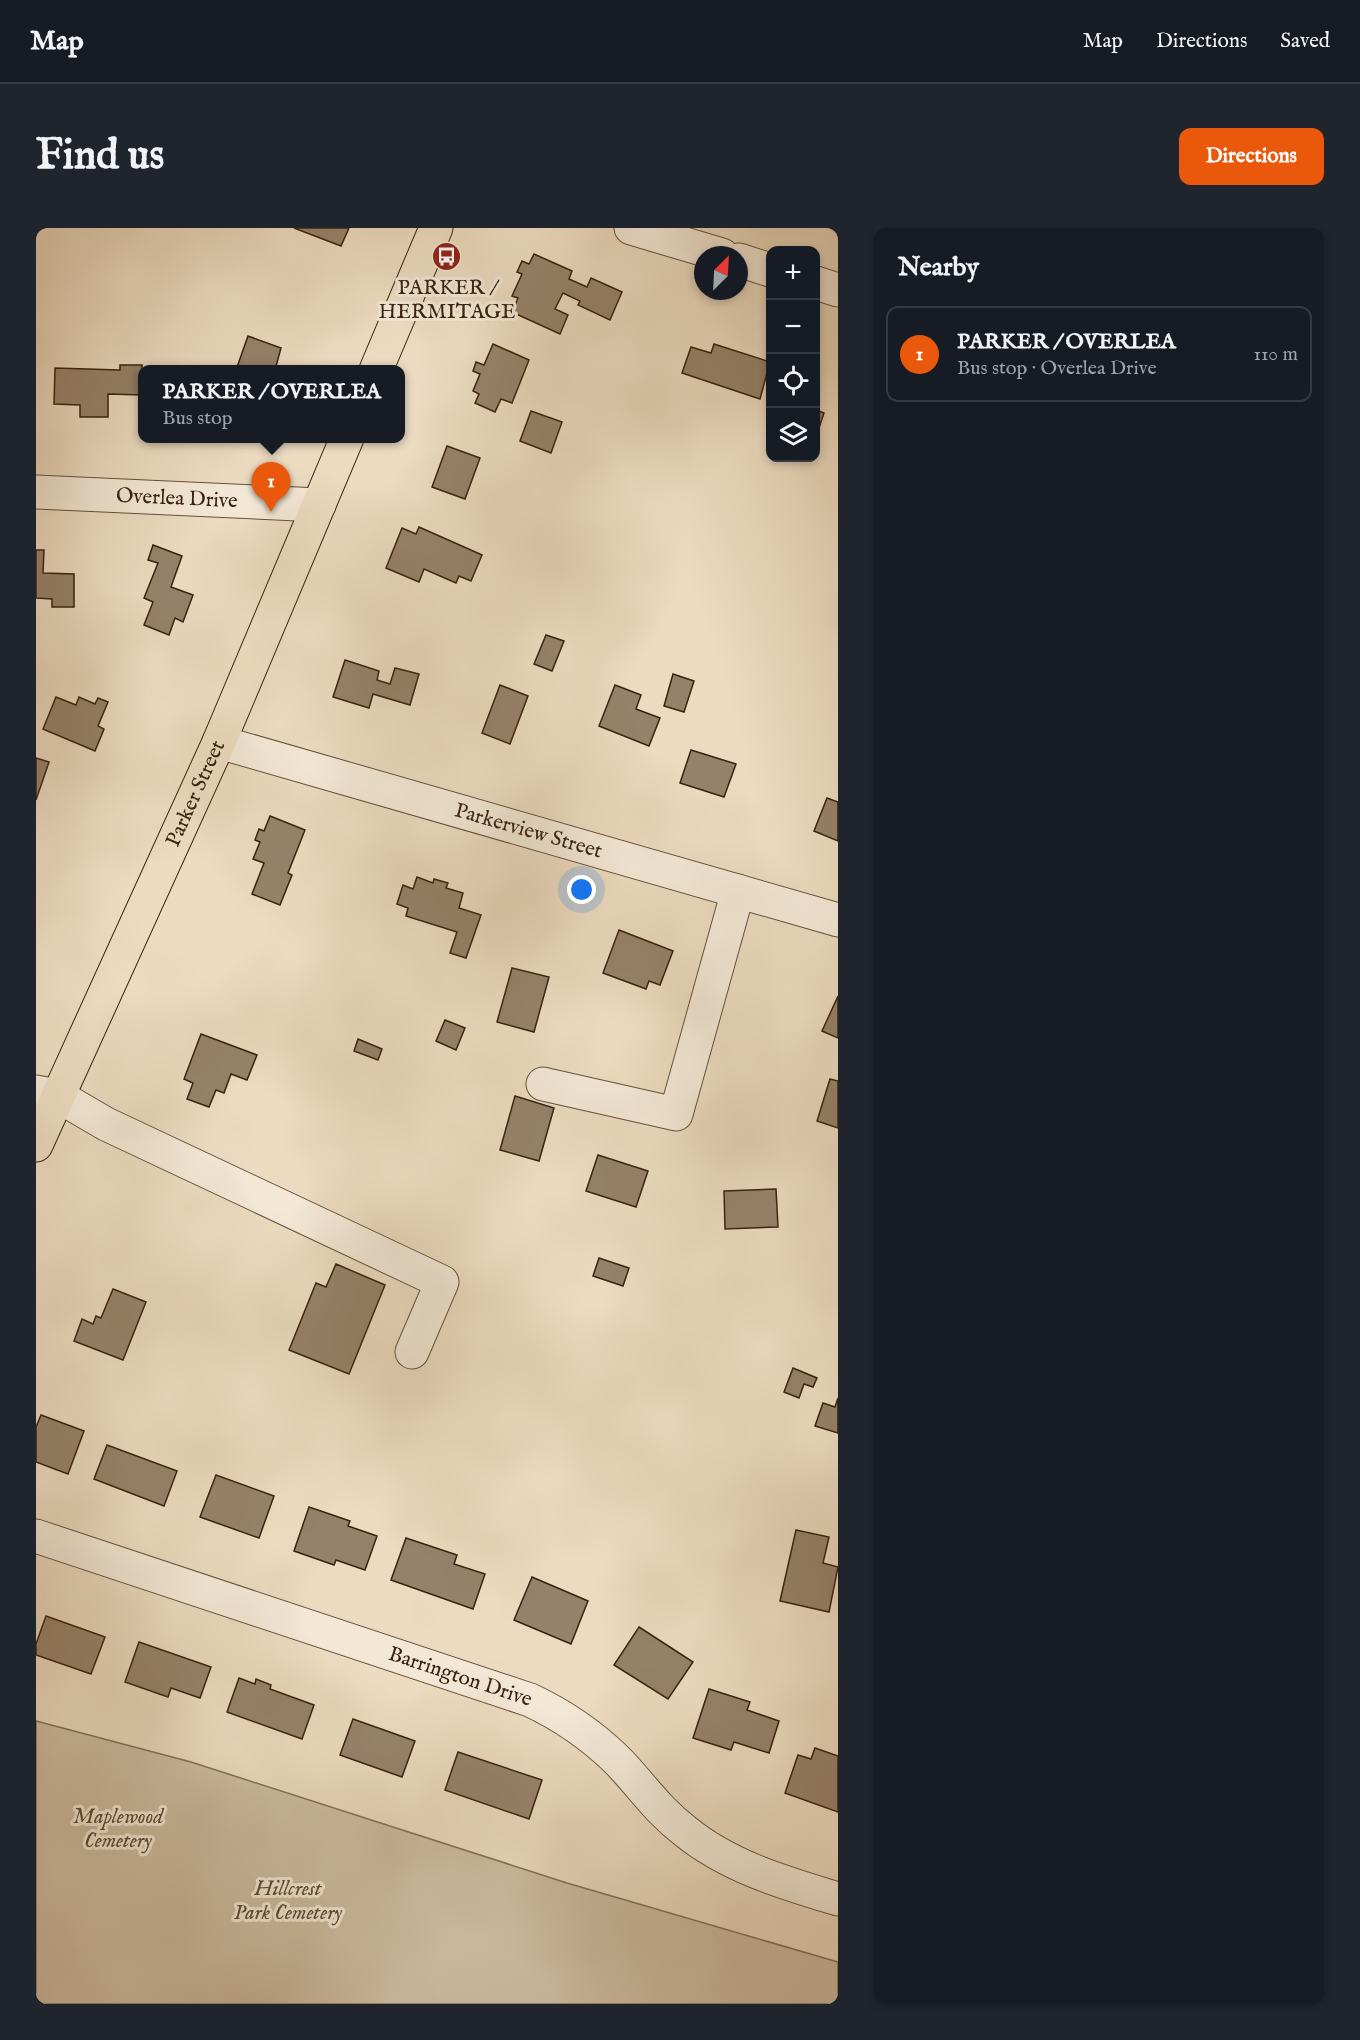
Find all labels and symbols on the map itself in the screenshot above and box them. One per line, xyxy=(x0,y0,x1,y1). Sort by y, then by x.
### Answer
bus stop icon: PARKER / HERMITAGE xyxy=(431,241,463,273)
north arrow xyxy=(694,246,748,300)
place label: PARKER / HERMITAGE xyxy=(378,275,516,326)
pin: 1 xyxy=(252,462,290,512)
street label: Overlea Drive xyxy=(115,482,239,515)
street label: Parker Street xyxy=(160,736,231,851)
street label: Parkerview Street xyxy=(452,797,605,865)
your location xyxy=(567,875,596,904)
street label: Barrington Drive xyxy=(385,1640,536,1713)
park label: Maplewood Cemetery xyxy=(73,1804,165,1855)
park label: Hillcrest Park Cemetery xyxy=(234,1876,342,1927)

